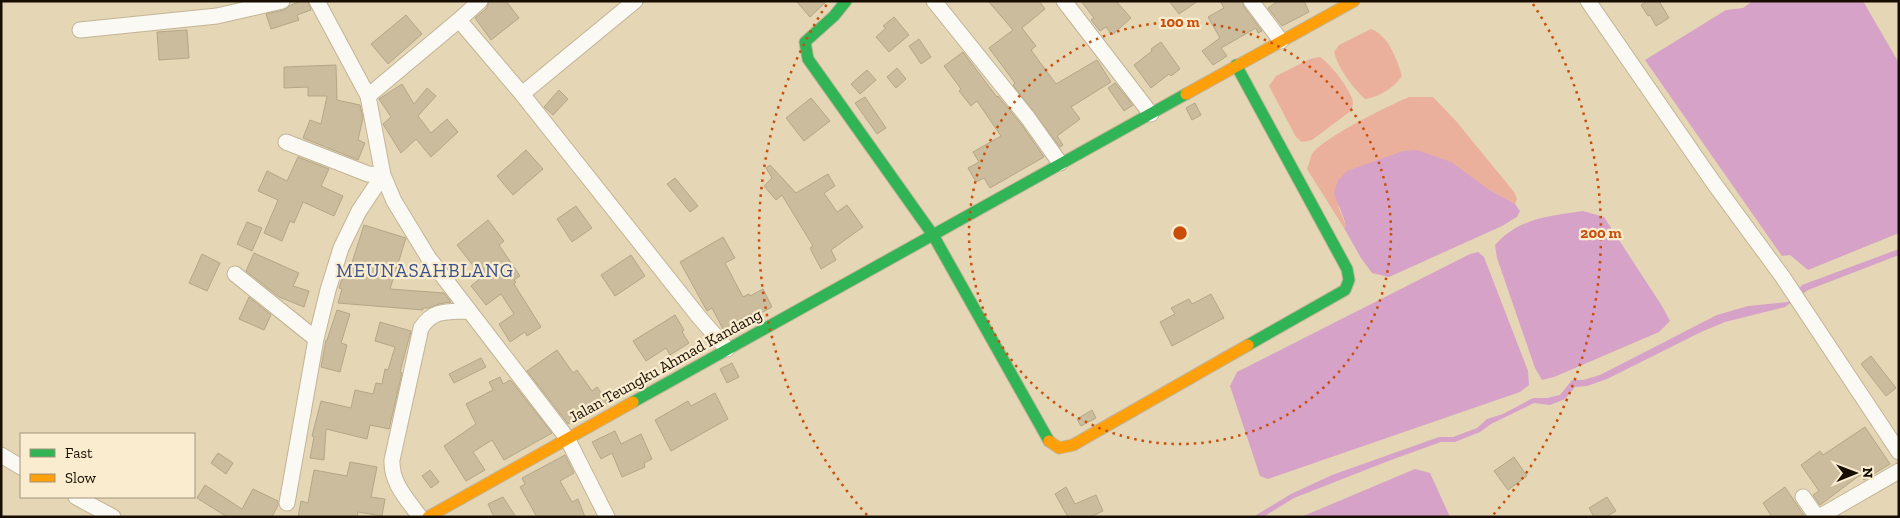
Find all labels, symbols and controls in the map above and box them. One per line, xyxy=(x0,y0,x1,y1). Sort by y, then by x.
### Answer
text: 100 m xyxy=(1160,13,1200,31)
centre of rings xyxy=(1171,224,1189,242)
text: 200 m xyxy=(1580,224,1622,242)
district label: MEUNASAHBLANG xyxy=(336,259,514,282)
street label: Jalan Teungku Ahmad Kandang xyxy=(565,304,765,427)
legend xyxy=(20,433,195,498)
text: Fast xyxy=(65,444,93,462)
north arrow xyxy=(1830,448,1880,498)
text: N xyxy=(1859,467,1876,479)
text: Slow xyxy=(65,469,97,487)

